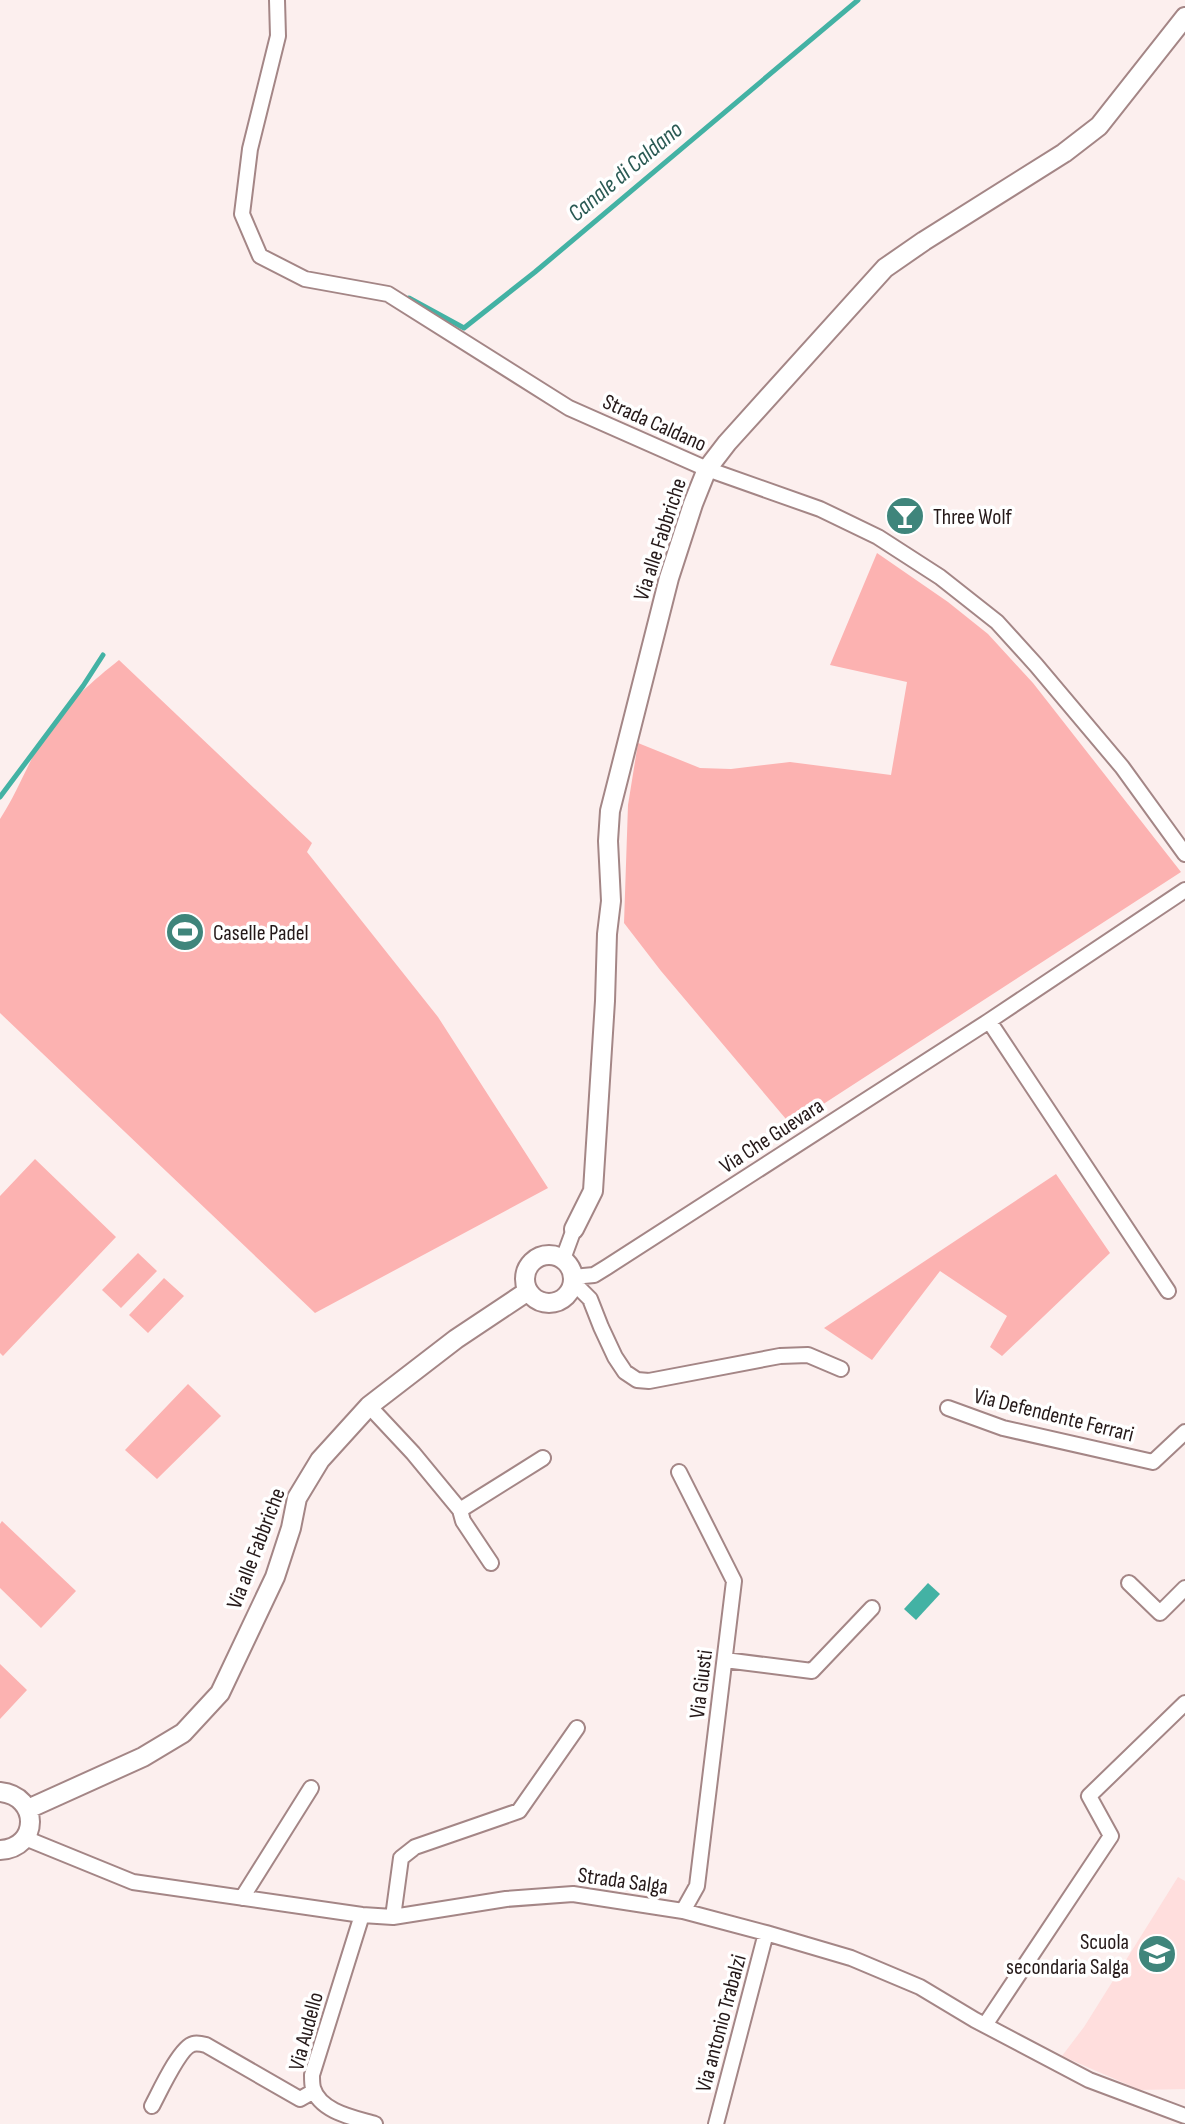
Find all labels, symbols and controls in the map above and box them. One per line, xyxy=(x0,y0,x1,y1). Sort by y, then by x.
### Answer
water label: Canale di Caldano xyxy=(562,115,689,228)
street label: Strada Caldano xyxy=(598,389,710,458)
street label: Via alle Fabbriche xyxy=(628,475,693,604)
bar icon: Three Wolf xyxy=(884,495,926,537)
place label: Three Wolf xyxy=(933,504,1012,531)
sports icon: Caselle Padel xyxy=(164,911,206,953)
place label: Caselle Padel xyxy=(213,920,309,947)
street label: Via Che Guevara xyxy=(715,1093,829,1180)
street label: Via Defendente Ferrari xyxy=(971,1382,1137,1448)
street label: Via alle Fabbriche xyxy=(221,1484,292,1613)
street label: Via Giusti xyxy=(684,1648,719,1720)
street label: Strada Salga xyxy=(576,1862,670,1901)
place label: Scuola secondaria Salga xyxy=(1006,1929,1129,1981)
school or university icon: Scuola secondaria Salga xyxy=(1136,1933,1178,1975)
street label: Via antonio Trabalzi xyxy=(690,1952,753,2095)
street label: Via Audello xyxy=(283,1989,330,2073)

